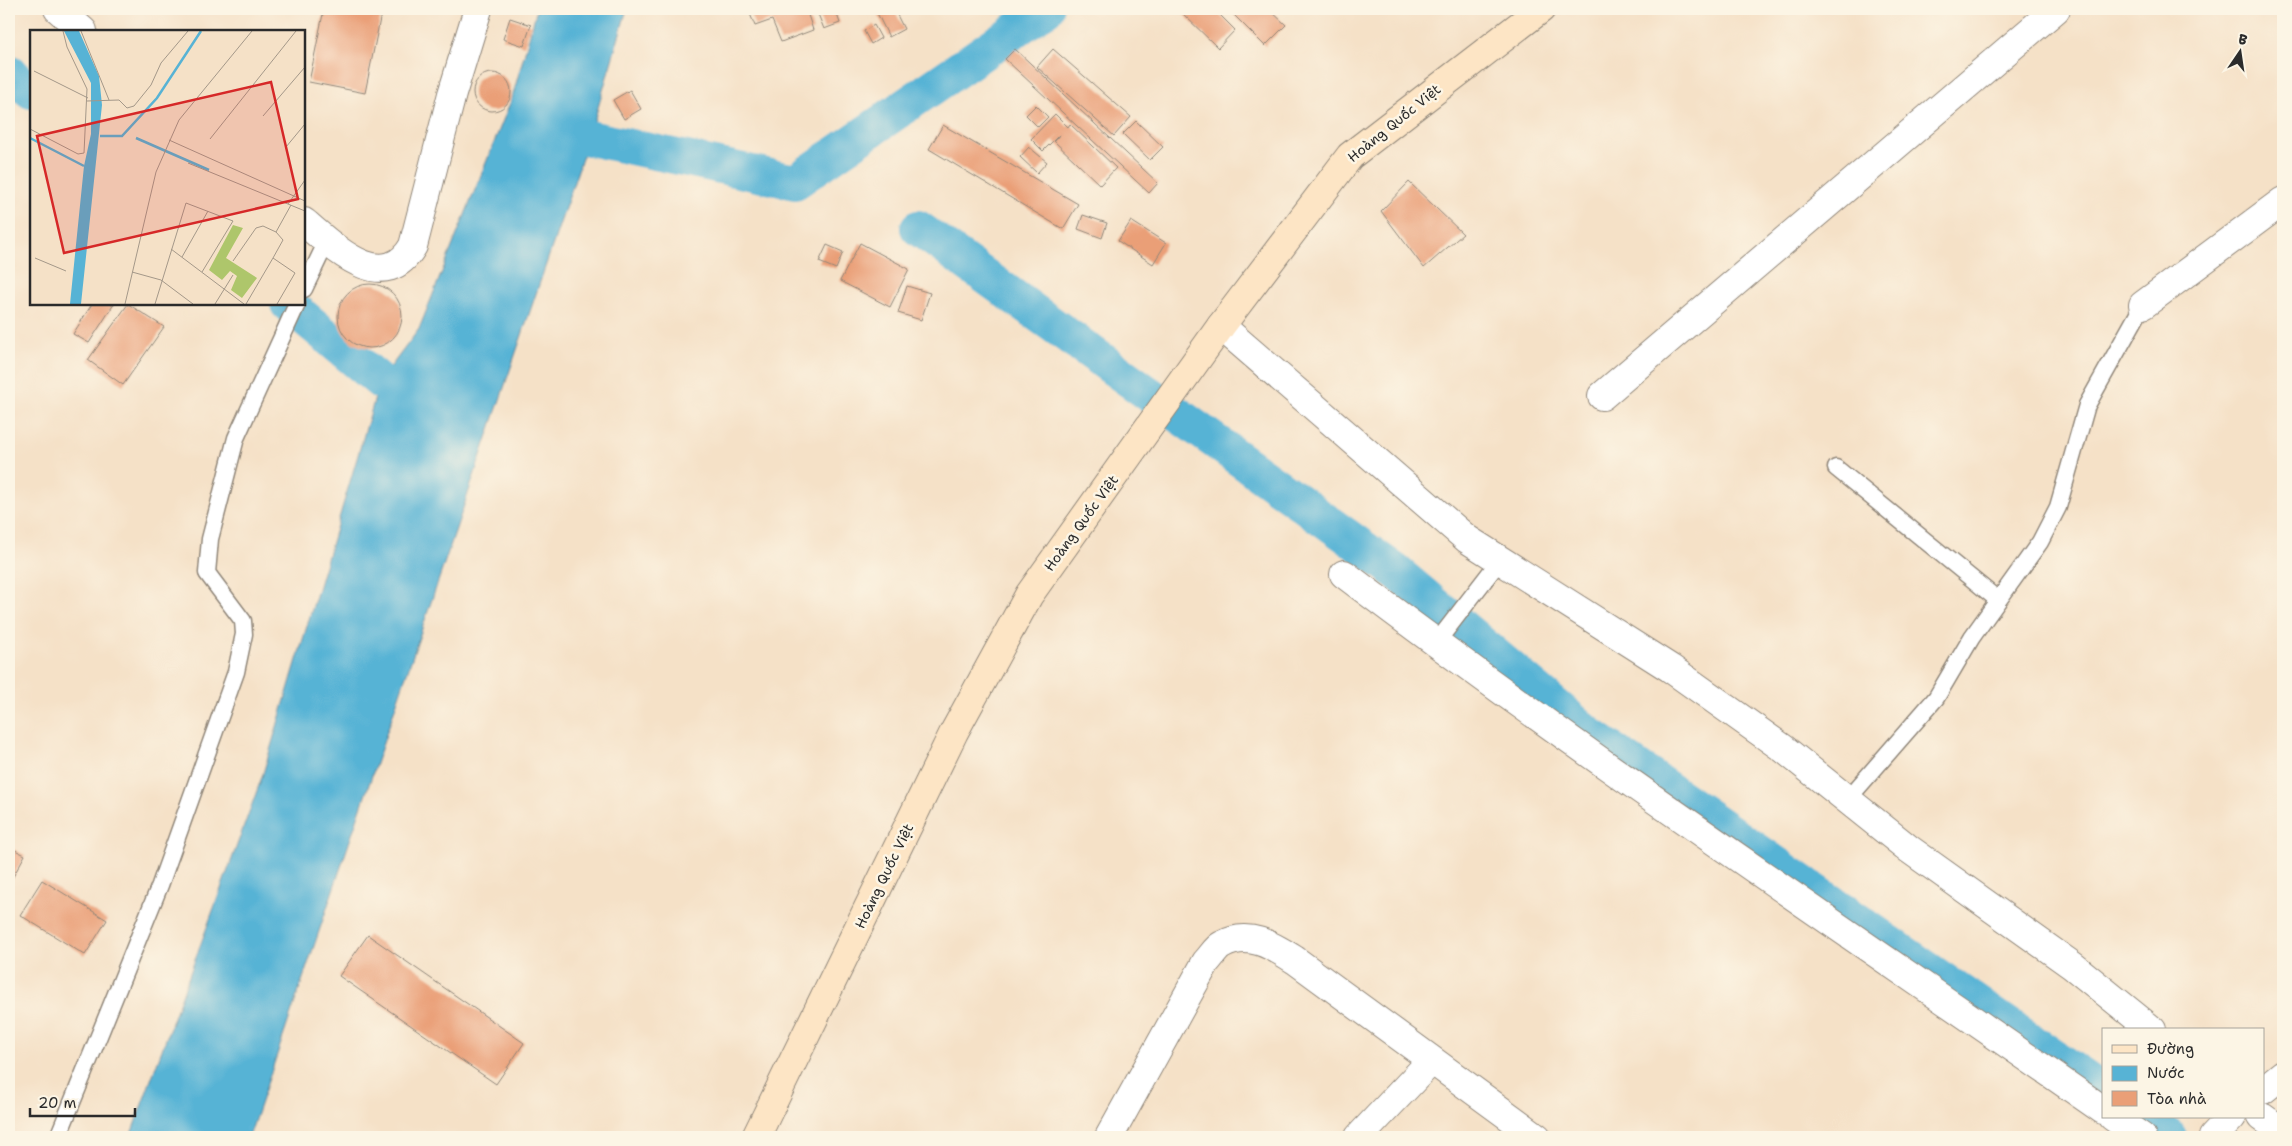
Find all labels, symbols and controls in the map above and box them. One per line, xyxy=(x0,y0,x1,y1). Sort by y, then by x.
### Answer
north arrow xyxy=(2214,28,2264,78)
inset map xyxy=(30,30,305,305)
text: B xyxy=(2237,30,2249,49)
street label: Hoàng Quốc Việt xyxy=(1344,80,1444,166)
street label: Hoàng Quốc Việt xyxy=(1040,471,1122,575)
street label: Hoàng Quốc Việt xyxy=(851,821,917,931)
legend xyxy=(2102,1028,2264,1118)
text: Đường xyxy=(2147,1039,2194,1059)
text: Nước xyxy=(2147,1063,2184,1083)
scale bar xyxy=(30,1086,135,1118)
text: Tòa nhà xyxy=(2147,1089,2207,1109)
text: 20 m xyxy=(38,1093,77,1113)

